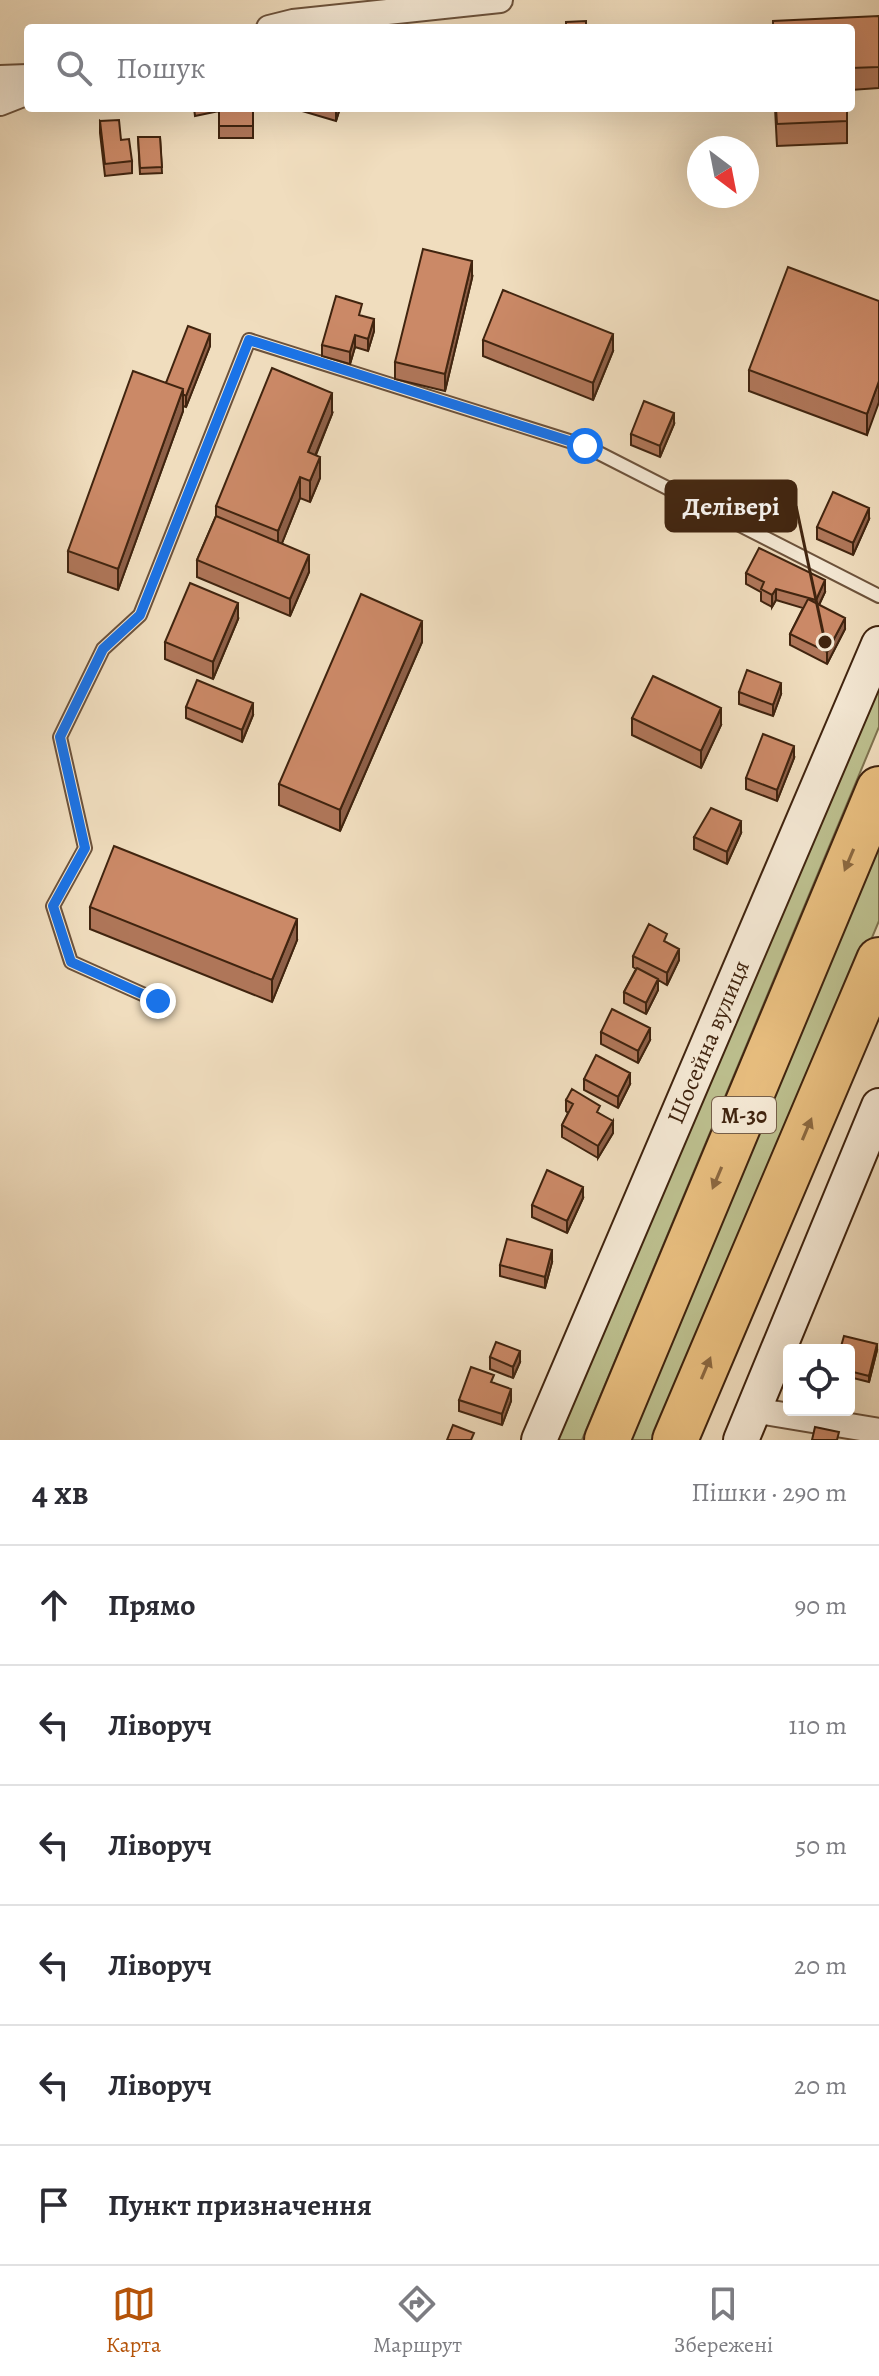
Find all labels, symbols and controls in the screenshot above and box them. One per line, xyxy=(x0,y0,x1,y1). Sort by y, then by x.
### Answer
search box xyxy=(24,24,855,112)
icon: search xyxy=(52,46,96,90)
text: Пошук xyxy=(116,48,206,88)
north arrow xyxy=(687,136,759,208)
route start xyxy=(567,428,603,464)
callout: Делівері xyxy=(666,481,796,531)
text: Делівері xyxy=(682,489,780,524)
one-way arrow xyxy=(842,849,855,873)
street label: Шосейна вулиця xyxy=(659,955,757,1129)
route end xyxy=(140,983,176,1019)
road number: М-30 xyxy=(712,1097,776,1133)
one-way arrow xyxy=(801,1117,814,1141)
one-way arrow xyxy=(710,1166,723,1190)
map controls xyxy=(783,1344,855,1416)
button: locate xyxy=(783,1344,855,1416)
one-way arrow xyxy=(699,1356,712,1380)
text: 4 хв xyxy=(32,1469,88,1516)
text: Пішки · 290 m xyxy=(691,1475,847,1510)
icon: ahead xyxy=(32,1583,76,1627)
text: Прямо xyxy=(108,1585,195,1625)
text: 90 m xyxy=(795,1588,847,1623)
icon: left xyxy=(32,1703,76,1747)
text: Ліворуч xyxy=(108,1705,212,1745)
text: 110 m xyxy=(789,1708,847,1743)
icon: left xyxy=(32,1823,76,1867)
text: Ліворуч xyxy=(108,1825,212,1865)
text: 50 m xyxy=(795,1828,847,1863)
icon: left xyxy=(32,1943,76,1987)
text: Ліворуч xyxy=(108,1945,212,1985)
text: 20 m xyxy=(794,1948,847,1983)
icon: left xyxy=(32,2063,76,2107)
text: Ліворуч xyxy=(108,2065,212,2105)
text: 20 m xyxy=(794,2068,847,2103)
icon: arrive xyxy=(32,2183,76,2227)
text: Пункт призначення xyxy=(108,2185,372,2225)
tab: Карта xyxy=(106,2282,161,2360)
tab: Маршрут xyxy=(373,2282,462,2360)
tab: Збережені xyxy=(674,2282,773,2360)

